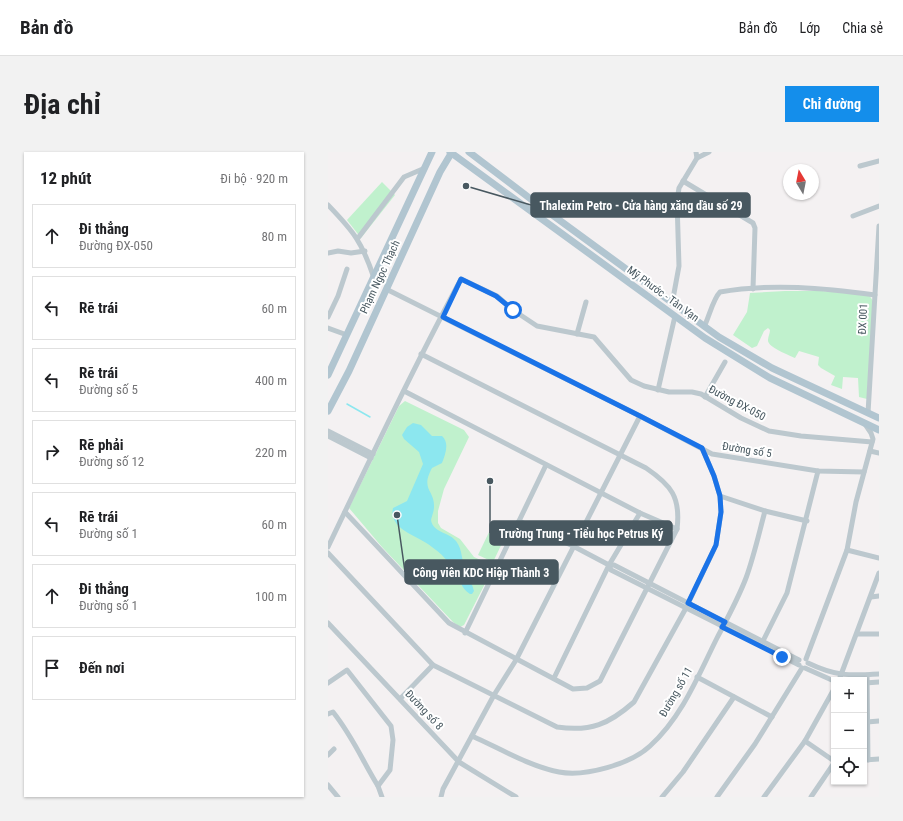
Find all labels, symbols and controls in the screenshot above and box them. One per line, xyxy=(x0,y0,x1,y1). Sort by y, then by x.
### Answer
text: Bản đồ xyxy=(20,16,73,39)
text: Bản đồ xyxy=(739,20,778,36)
text: Lớp xyxy=(800,20,820,36)
text: Chia sẻ xyxy=(842,20,883,36)
button: Chỉ đường xyxy=(785,86,879,122)
text: Địa chỉ xyxy=(24,88,101,121)
north arrow xyxy=(783,164,819,200)
text: 12 phút xyxy=(40,168,91,188)
text: Đi bộ · 920 m xyxy=(220,171,288,186)
callout: Thalexim Petro - Cửa hàng xăng dầu số 29 xyxy=(531,193,750,217)
text: Thalexim Petro - Cửa hàng xăng dầu số 29 xyxy=(539,199,743,213)
text: Đi thẳng xyxy=(79,220,129,238)
icon: ahead xyxy=(41,225,63,247)
text: 80 m xyxy=(261,229,287,244)
text: Đường ĐX-050 xyxy=(79,238,153,253)
street label: Phạm Ngọc Thạch xyxy=(357,238,403,316)
street label: Mỹ Phước - Tân Vạn xyxy=(624,264,702,324)
icon: left xyxy=(41,297,63,319)
text: Rẽ trái xyxy=(79,299,118,317)
text: 60 m xyxy=(261,301,287,316)
route start xyxy=(504,301,522,319)
street label: ĐX 001 xyxy=(856,303,870,335)
text: Rẽ trái xyxy=(79,364,118,382)
icon: left xyxy=(41,369,63,391)
text: 400 m xyxy=(255,373,287,388)
text: Đường số 5 xyxy=(79,382,138,397)
street label: Đường ĐX-050 xyxy=(706,383,768,423)
text: Rẽ phải xyxy=(79,436,124,454)
street label: Đường số 5 xyxy=(721,440,773,460)
icon: right xyxy=(41,441,63,463)
text: 220 m xyxy=(255,445,287,460)
text: Đường số 12 xyxy=(79,454,144,469)
text: Rẽ trái xyxy=(79,508,118,526)
icon: left xyxy=(41,513,63,535)
text: 60 m xyxy=(261,517,287,532)
callout: Trường Trung - Tiểu học Petrus Ký xyxy=(490,521,672,545)
text: Đường số 1 xyxy=(79,526,138,541)
text: Trường Trung - Tiểu học Petrus Ký xyxy=(499,527,664,541)
callout: Công viên KDC Hiệp Thành 3 xyxy=(405,560,558,584)
text: Công viên KDC Hiệp Thành 3 xyxy=(413,566,549,580)
text: Đi thẳng xyxy=(79,580,129,598)
icon: ahead xyxy=(41,585,63,607)
text: 100 m xyxy=(255,589,287,604)
text: Đường số 1 xyxy=(79,598,138,613)
route end xyxy=(773,648,791,666)
icon: arrive xyxy=(41,657,63,679)
text: Đến nơi xyxy=(79,659,125,677)
street label: Đường số 11 xyxy=(657,665,695,719)
map controls xyxy=(831,677,867,785)
button: + xyxy=(831,677,867,713)
street label: Đường số 8 xyxy=(402,687,446,733)
button: − xyxy=(831,713,867,749)
button: locate xyxy=(831,749,867,785)

